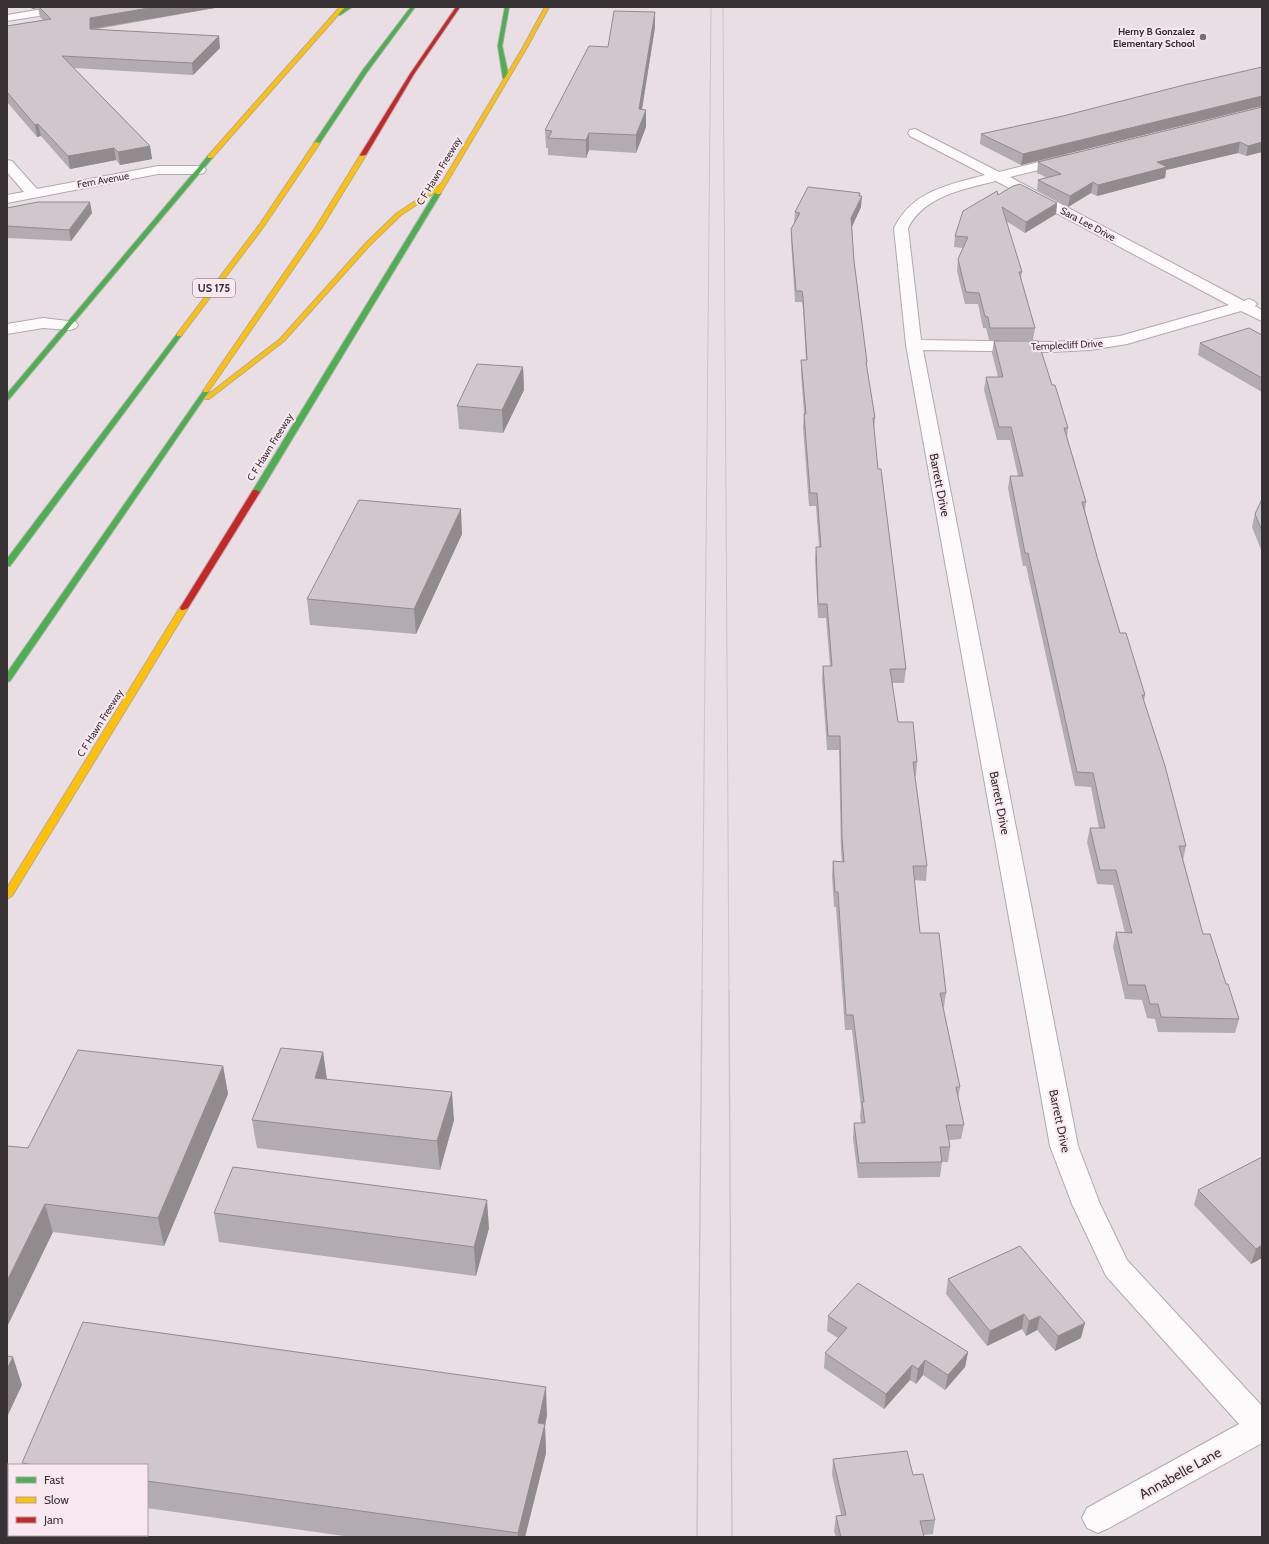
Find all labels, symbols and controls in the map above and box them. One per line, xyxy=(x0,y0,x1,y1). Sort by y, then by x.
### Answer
place label: Herny B Gonzalez Elementary School xyxy=(1113,25,1195,50)
marker: Herny B Gonzalez Elementary School xyxy=(1198,32,1208,42)
street label: C F Hawn Freeway xyxy=(413,134,465,208)
street label: Fern Avenue xyxy=(76,169,130,191)
street label: Sara Lee Drive xyxy=(1058,204,1118,244)
road number: US 175 xyxy=(193,279,235,297)
street label: Templecliff Drive xyxy=(1031,337,1103,353)
street label: C F Hawn Freeway xyxy=(244,411,296,483)
street label: Barrett Drive xyxy=(927,452,953,518)
street label: C F Hawn Freeway xyxy=(74,687,126,759)
street label: Barrett Drive xyxy=(987,770,1013,836)
street label: Barrett Drive xyxy=(1046,1088,1074,1154)
street label: Annabelle Lane xyxy=(1136,1443,1224,1503)
legend xyxy=(8,1464,148,1536)
text: Fast xyxy=(44,1472,64,1487)
text: Slow xyxy=(44,1492,69,1507)
text: Jam xyxy=(43,1512,63,1527)

